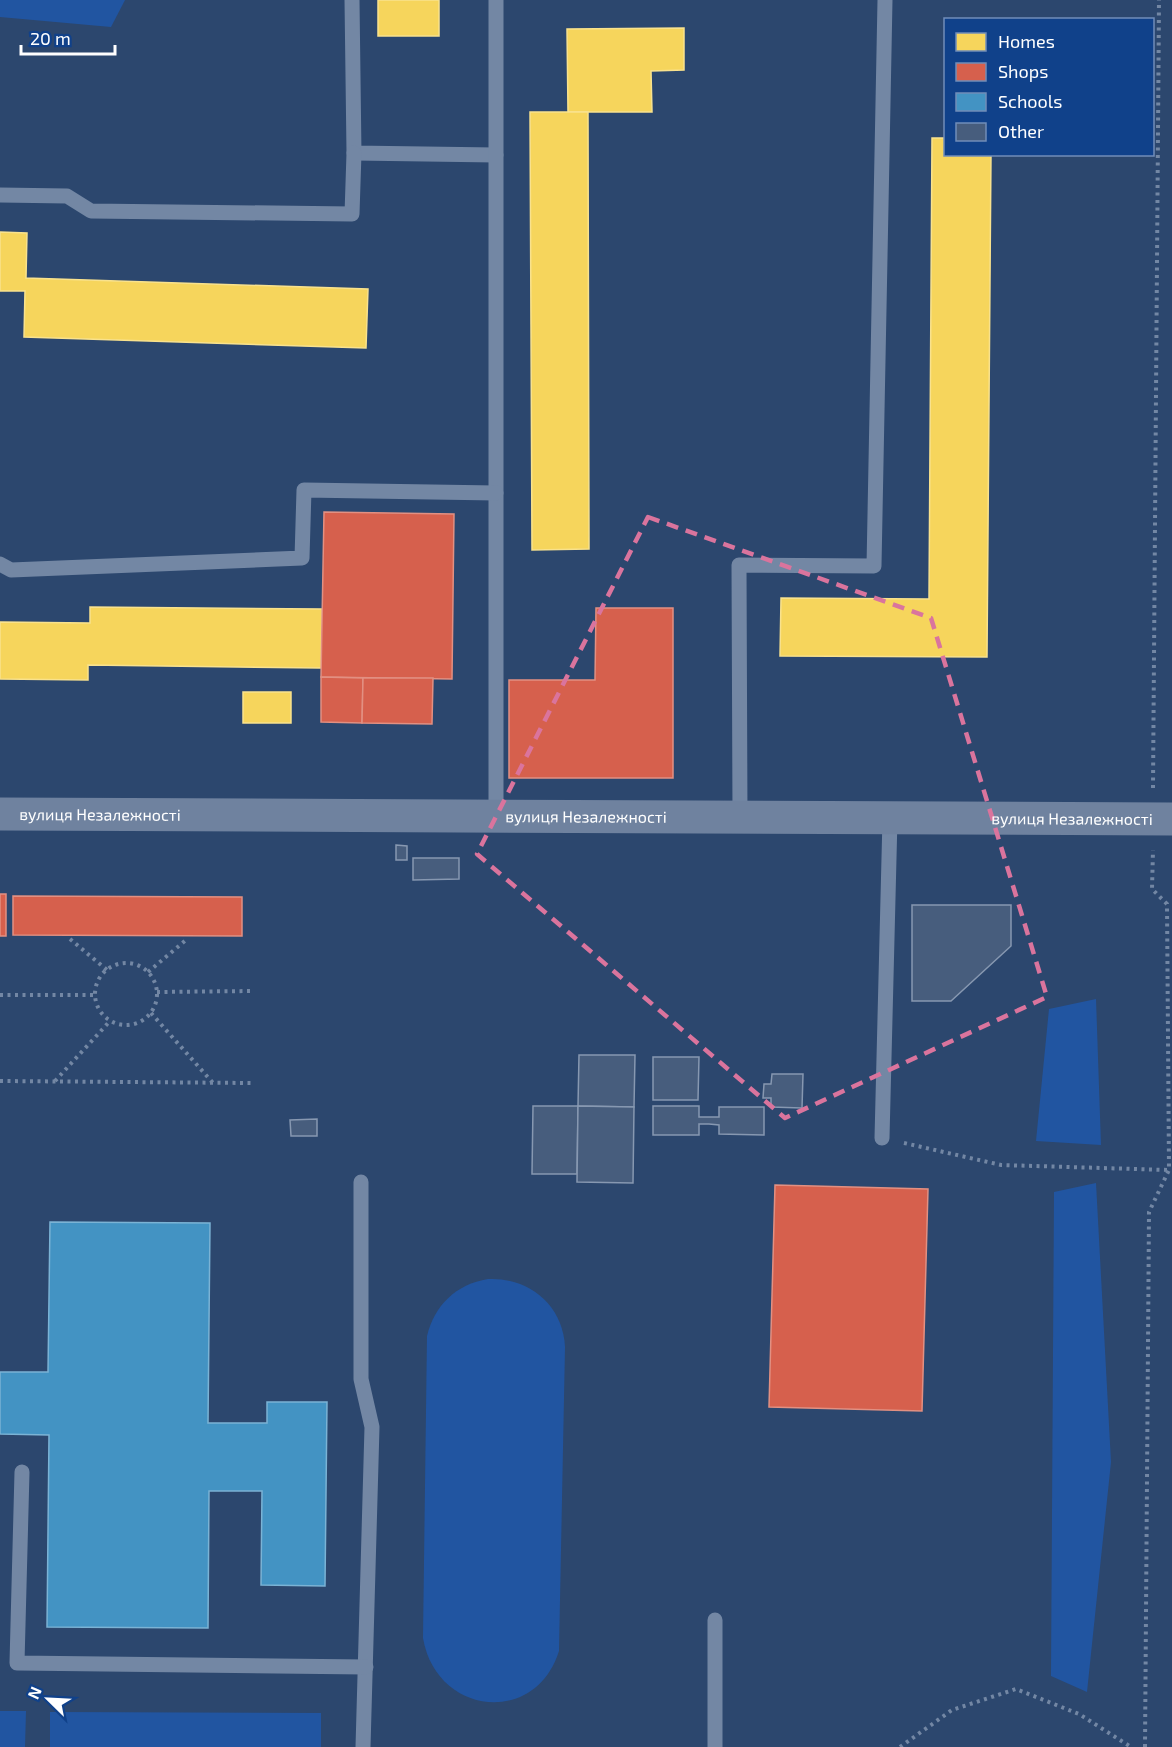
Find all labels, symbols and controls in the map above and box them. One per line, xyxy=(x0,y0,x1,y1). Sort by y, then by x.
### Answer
scale bar xyxy=(21,18,116,56)
legend xyxy=(944,18,1154,156)
text: 20 m xyxy=(30,27,71,49)
text: Homes xyxy=(998,30,1055,52)
text: Shops xyxy=(998,60,1048,82)
text: Schools xyxy=(998,90,1062,112)
text: Other xyxy=(998,120,1044,142)
street label: вулиця Незалежності xyxy=(19,804,181,824)
street label: вулиця Незалежності xyxy=(505,806,667,826)
street label: вулиця Незалежності xyxy=(991,808,1153,828)
north arrow xyxy=(18,1669,78,1729)
text: N xyxy=(23,1684,45,1702)

